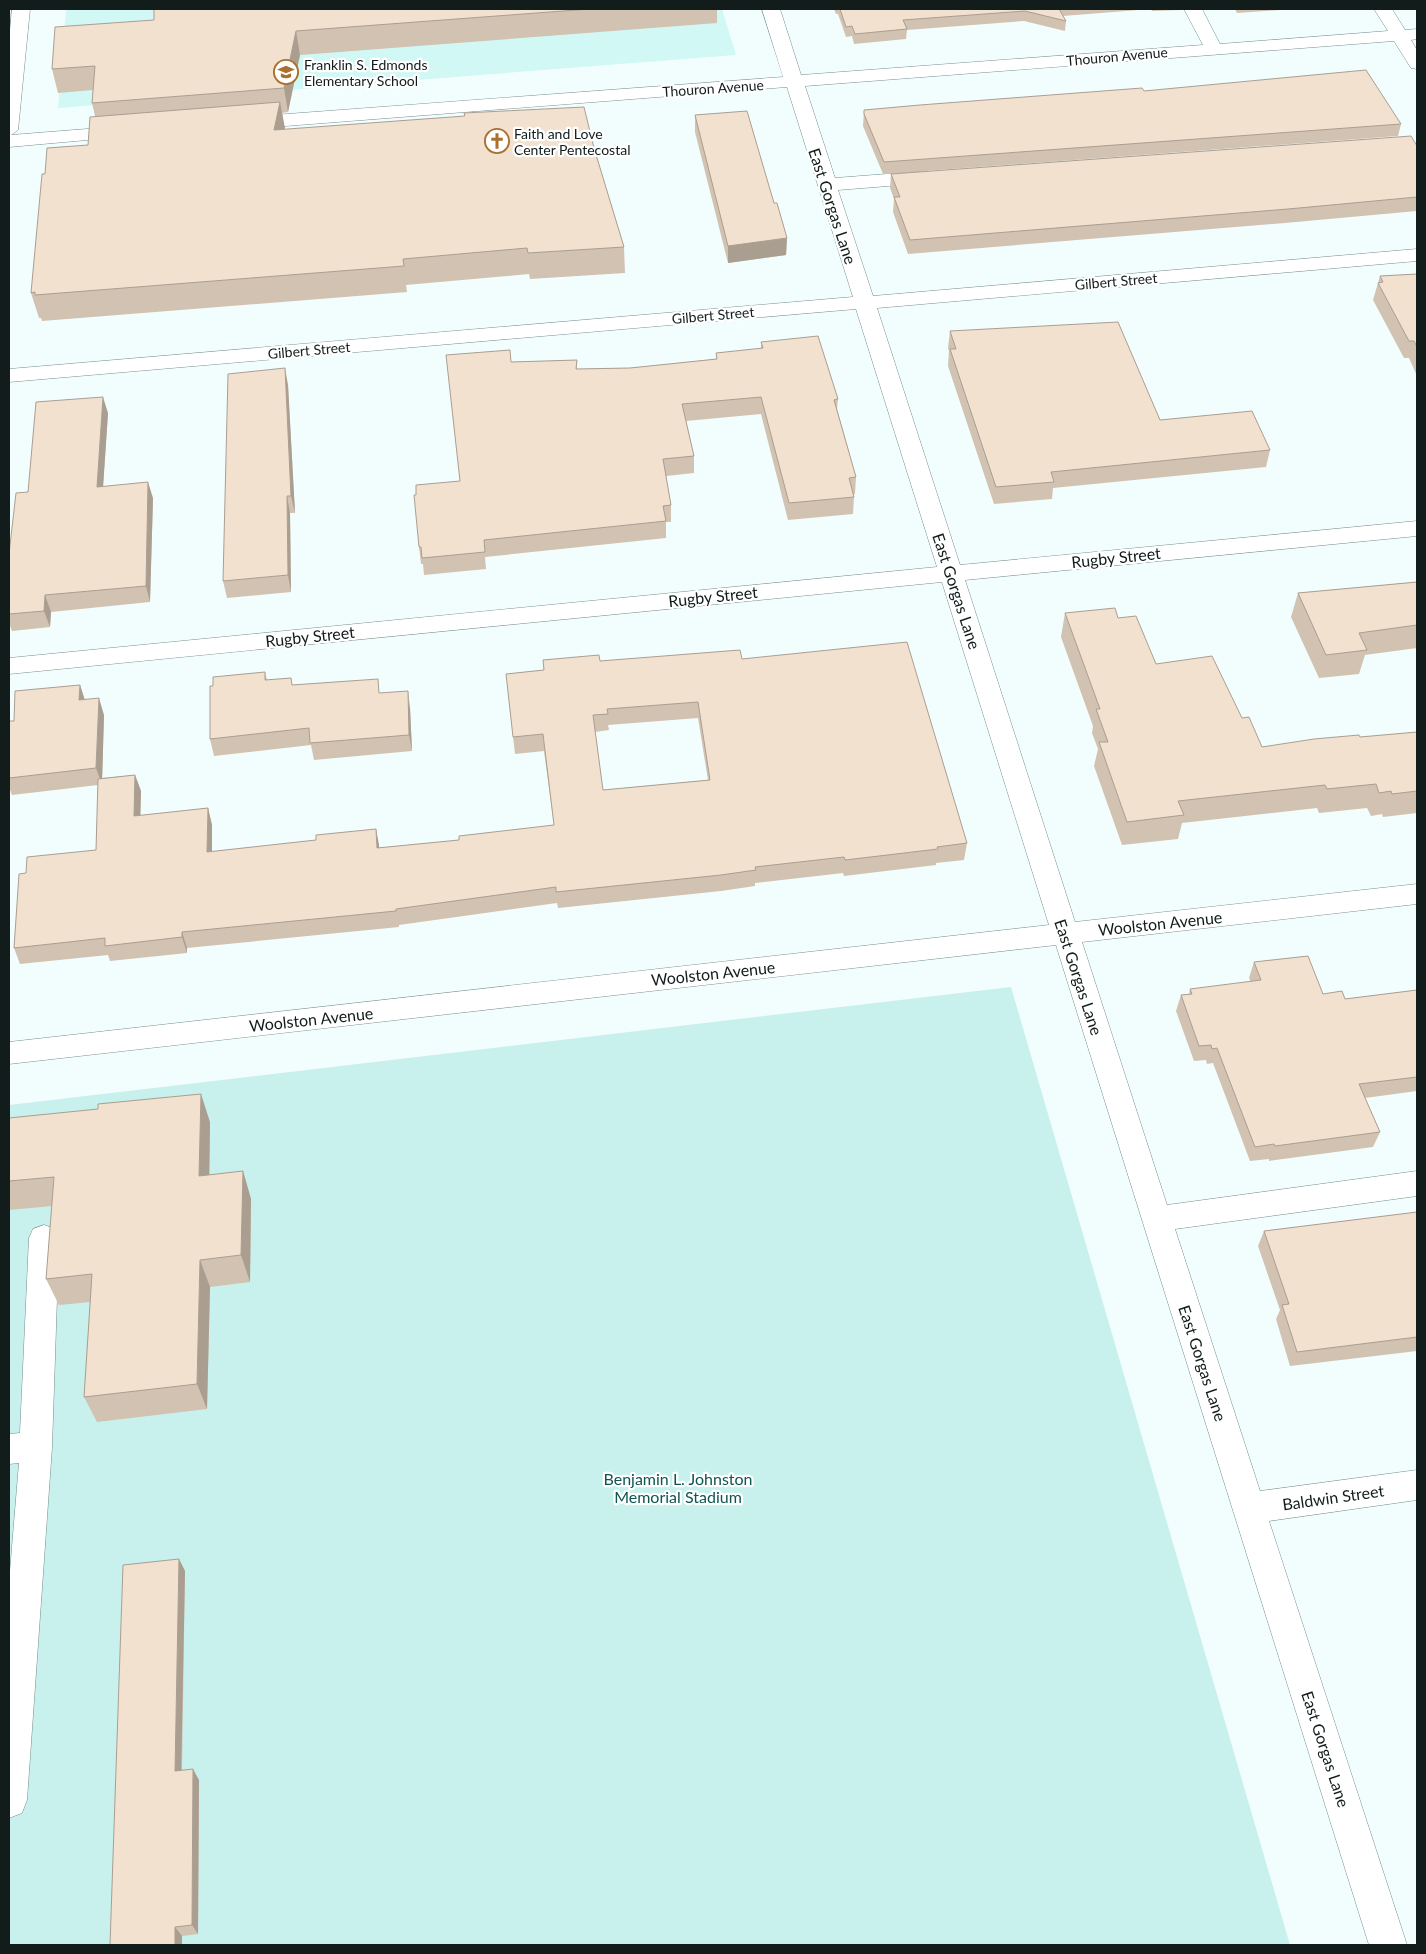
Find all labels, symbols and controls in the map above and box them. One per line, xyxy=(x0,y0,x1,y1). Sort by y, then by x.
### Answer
street label: Thouron Avenue xyxy=(1066,43,1168,69)
place label: Franklin S. Edmonds Elementary School xyxy=(304,56,428,89)
school or university icon: Franklin S. Edmonds Elementary School xyxy=(273,59,299,85)
street label: Thouron Avenue xyxy=(662,76,764,100)
place label: Faith and Love Center Pentecostal xyxy=(514,125,630,158)
church icon: Faith and Love Center Pentecostal xyxy=(484,128,510,154)
street label: East Gorgas Lane xyxy=(805,146,861,266)
street label: Gilbert Street xyxy=(1074,269,1158,293)
street label: Gilbert Street xyxy=(671,303,755,327)
street label: Gilbert Street xyxy=(267,338,351,362)
street label: East Gorgas Lane xyxy=(929,531,985,651)
street label: Rugby Street xyxy=(1070,543,1162,571)
street label: Rugby Street xyxy=(667,582,759,610)
street label: Rugby Street xyxy=(264,622,356,650)
street label: Woolston Avenue xyxy=(1097,907,1223,939)
street label: East Gorgas Lane xyxy=(1051,917,1107,1037)
street label: Woolston Avenue xyxy=(650,957,776,989)
street label: Woolston Avenue xyxy=(248,1003,374,1035)
street label: East Gorgas Lane xyxy=(1175,1303,1231,1423)
park label: Benjamin L. Johnston Memorial Stadium xyxy=(603,1469,753,1506)
street label: Baldwin Street xyxy=(1281,1480,1385,1514)
street label: East Gorgas Lane xyxy=(1298,1689,1354,1809)

